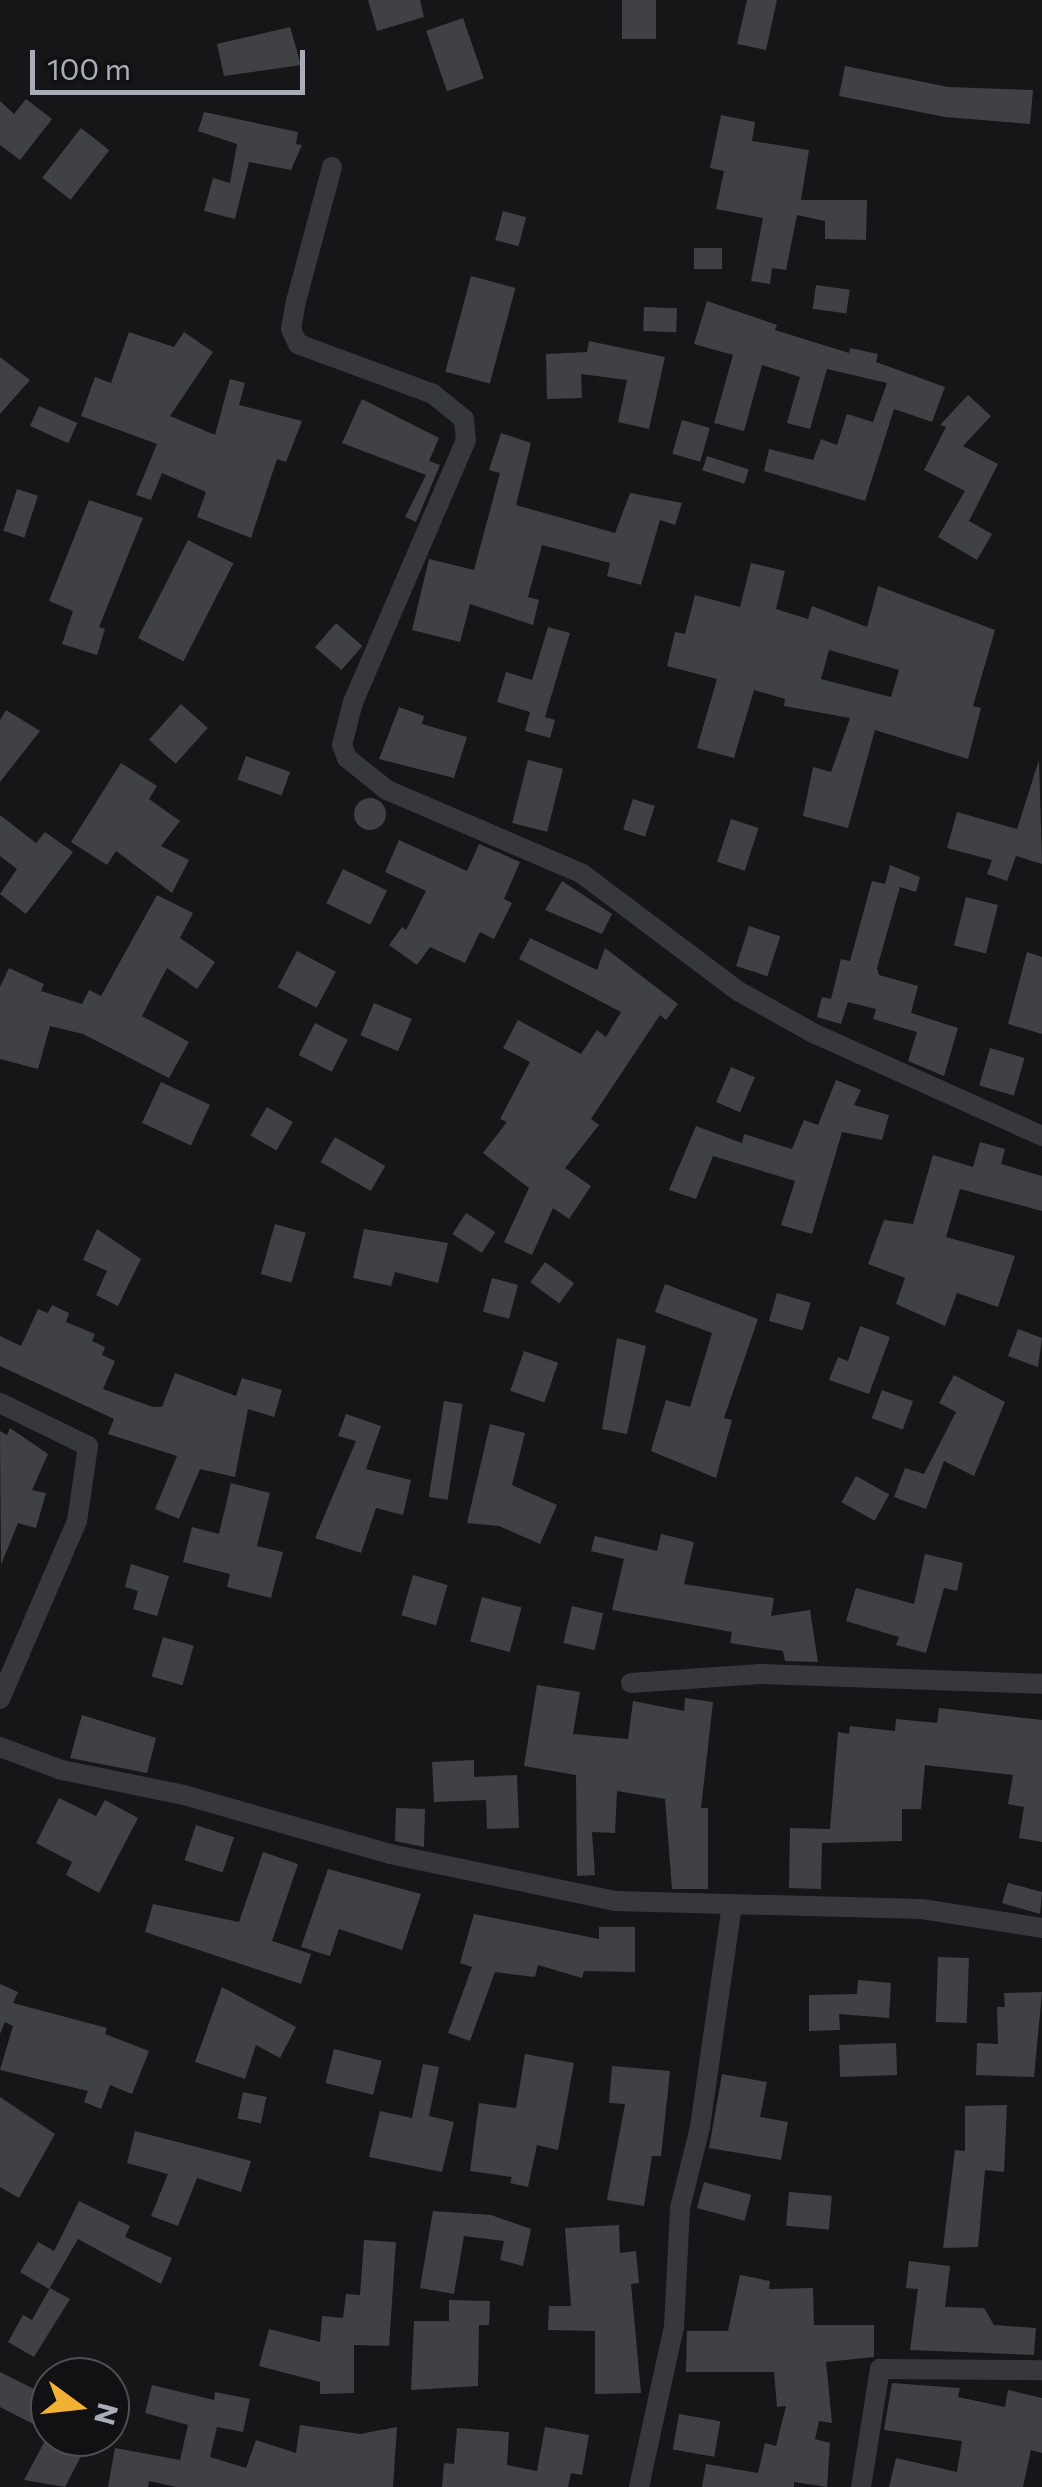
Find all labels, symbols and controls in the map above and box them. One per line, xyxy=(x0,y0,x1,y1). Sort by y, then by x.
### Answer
scale bar xyxy=(35,30,310,92)
text: 100 m xyxy=(47,49,131,86)
north arrow xyxy=(30,2357,130,2457)
text: N xyxy=(88,2400,126,2429)

